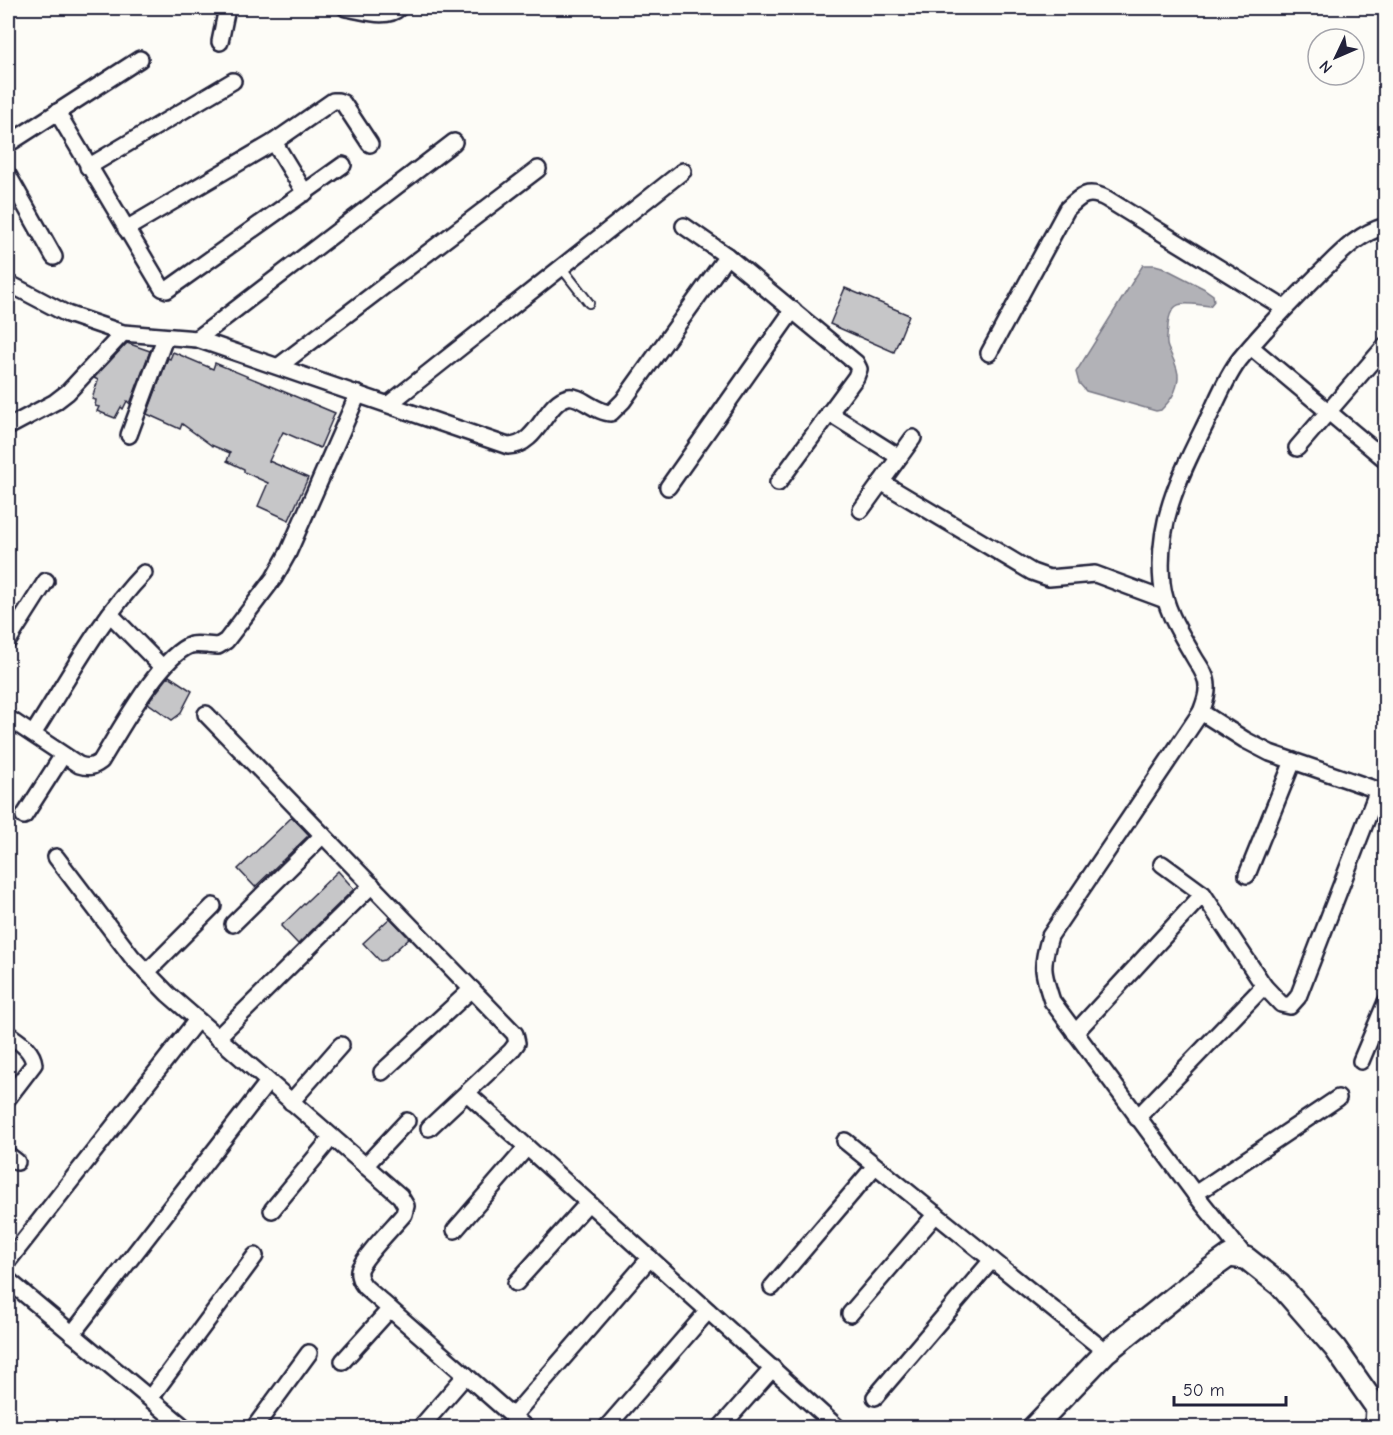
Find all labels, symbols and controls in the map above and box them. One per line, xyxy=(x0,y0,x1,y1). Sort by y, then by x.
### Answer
north arrow xyxy=(1306,27,1366,87)
text: N xyxy=(1316,57,1336,77)
scale bar xyxy=(1174,1369,1286,1407)
text: 50 m xyxy=(1183,1380,1225,1401)

